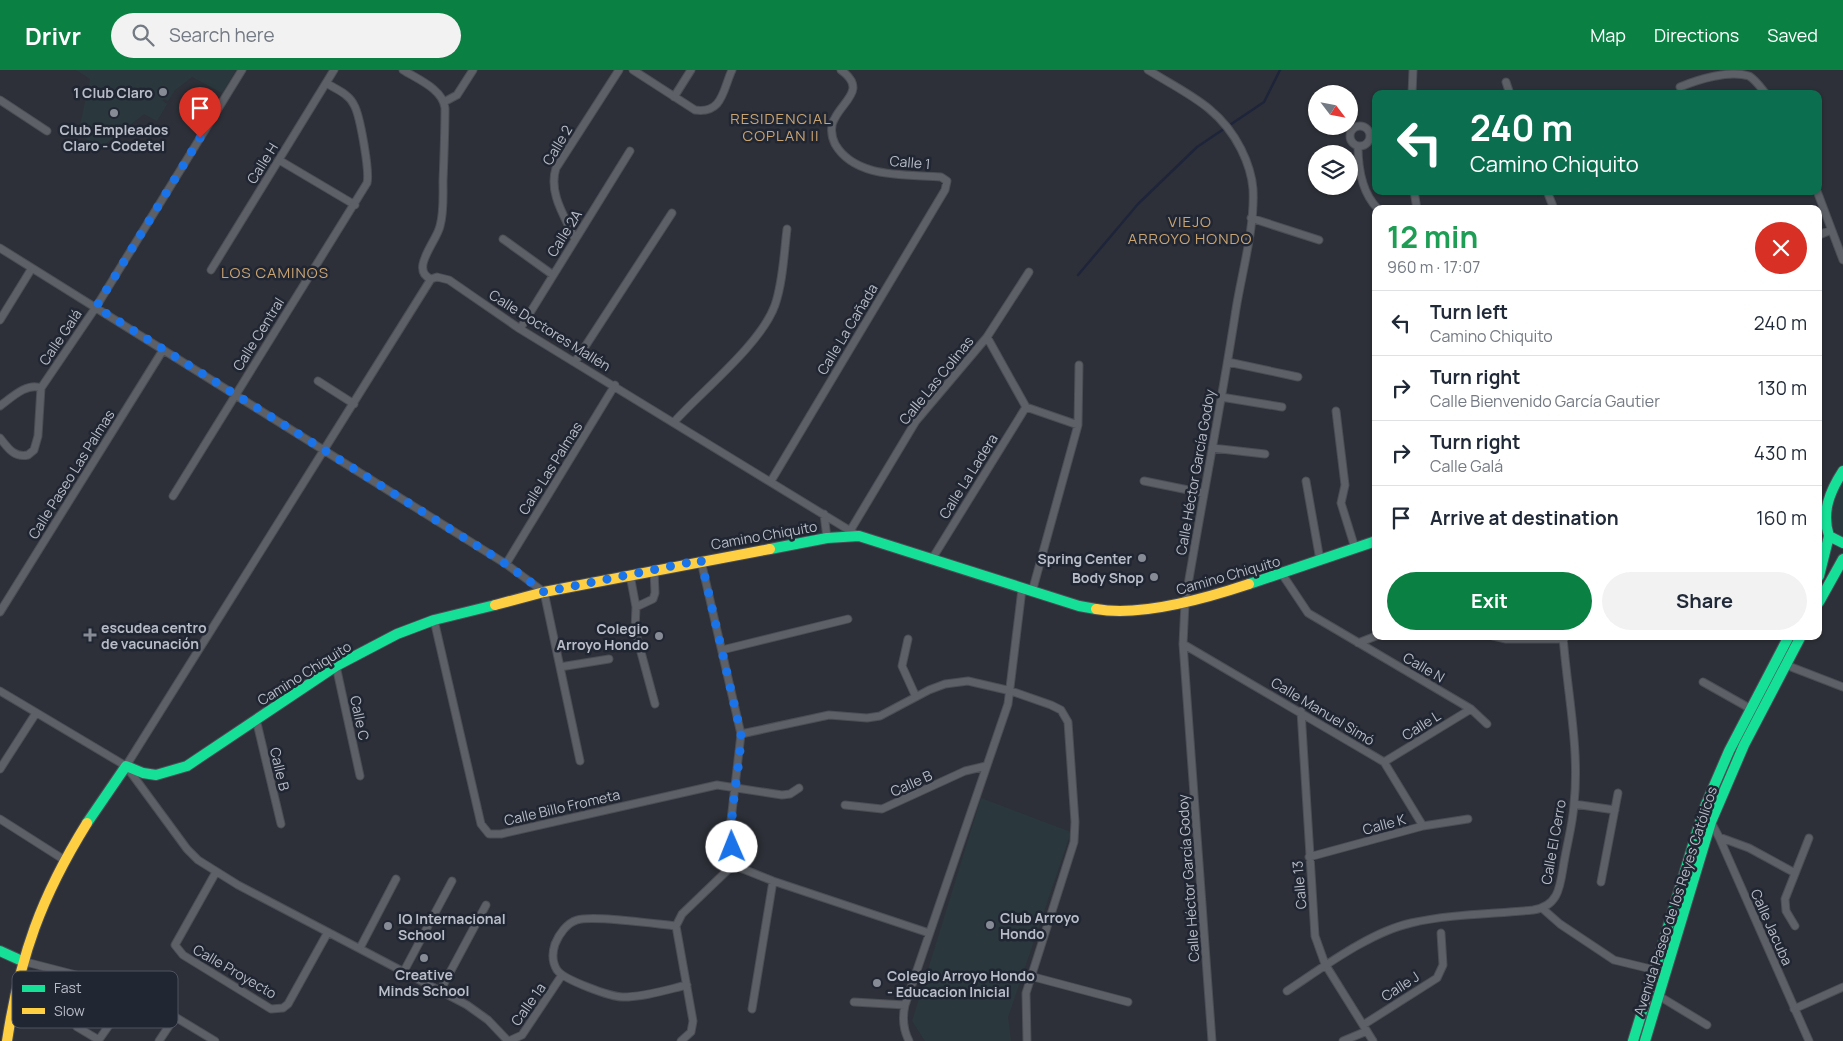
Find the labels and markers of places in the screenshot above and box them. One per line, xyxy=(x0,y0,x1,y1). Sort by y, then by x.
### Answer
place label: 1 Club Claro xyxy=(73,83,153,102)
marker: 1 Club Claro xyxy=(157,86,169,98)
pin xyxy=(179,87,221,138)
marker: Club Empleados Claro - Codetel xyxy=(108,107,120,119)
place label: Club Empleados Claro - Codetel xyxy=(60,120,169,155)
place label: Spring Center xyxy=(1037,549,1132,568)
marker: Spring Center xyxy=(1136,552,1148,564)
place label: Body Shop xyxy=(1072,568,1144,587)
marker: Body Shop xyxy=(1148,571,1160,583)
place label: escudea centro de vacunación xyxy=(101,618,207,653)
place label: Colegio Arroyo Hondo xyxy=(557,619,649,654)
marker: escudea centro de vacunación xyxy=(83,628,97,642)
marker: Colegio Arroyo Hondo xyxy=(653,630,665,642)
place label: Club Arroyo Hondo xyxy=(1000,908,1080,943)
place label: IQ Internacional School xyxy=(398,909,506,944)
marker: Club Arroyo Hondo xyxy=(984,919,996,931)
marker: IQ Internacional School xyxy=(382,920,394,932)
marker: Creative Minds School xyxy=(418,952,430,964)
place label: Creative Minds School xyxy=(379,965,469,1000)
place label: Colegio Arroyo Hondo - Educacion Inicial xyxy=(887,966,1035,1001)
marker: Colegio Arroyo Hondo - Educacion Inicial xyxy=(871,977,883,989)

